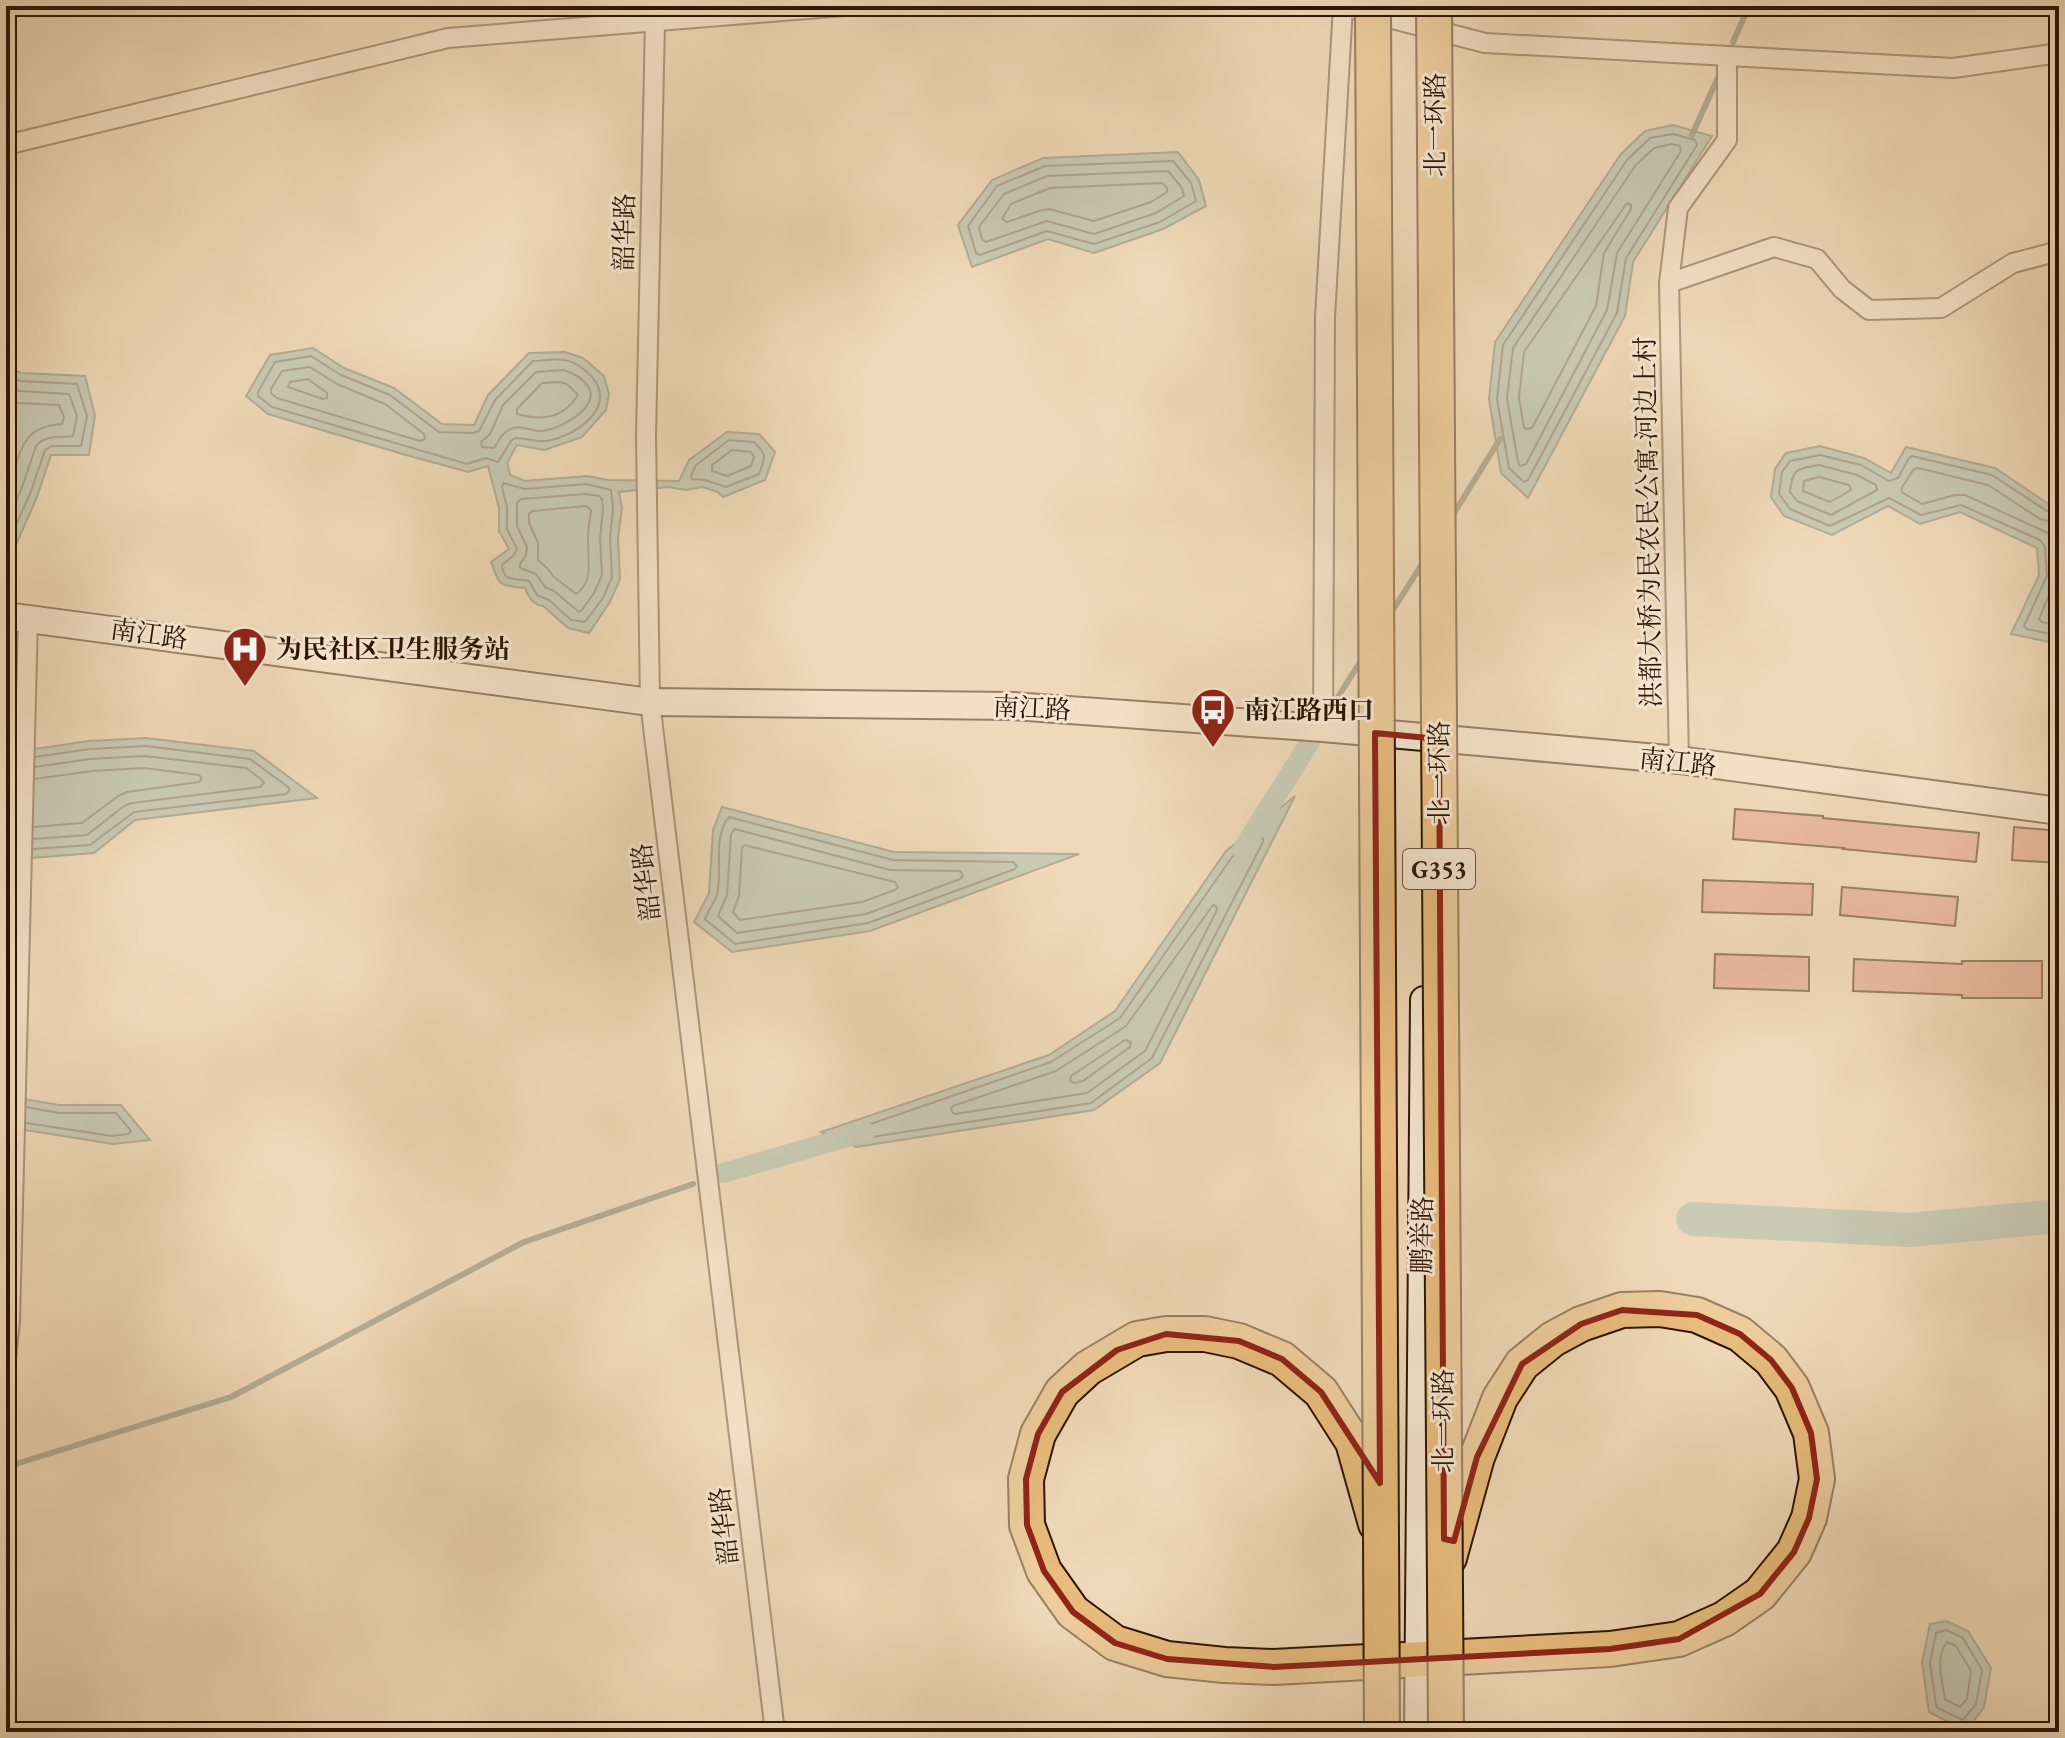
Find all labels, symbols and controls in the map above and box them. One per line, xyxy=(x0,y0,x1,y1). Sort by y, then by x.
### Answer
street label: 北一环路 xyxy=(1418,73,1452,177)
street label: 韶华路 xyxy=(606,193,642,271)
street label: 洪都大桥为民农民公寓-河边上村 xyxy=(1628,336,1668,708)
street label: 南江路 xyxy=(108,612,190,656)
hospital icon: 为民社区卫生服务站 xyxy=(221,625,269,688)
place label: 为民社区卫生服务站 xyxy=(276,632,510,666)
bus stop icon: 南江路西口 xyxy=(1189,686,1237,749)
street label: 南江路 xyxy=(992,689,1072,727)
place label: 南江路西口 xyxy=(1244,693,1374,727)
street label: 北一环路 xyxy=(1422,721,1456,825)
street label: 南江路 xyxy=(1637,741,1719,783)
street label: 韶华路 xyxy=(624,841,668,923)
road number: G353 xyxy=(1403,849,1475,889)
street label: 鹏举路 xyxy=(1404,1196,1440,1274)
street label: 北一环路 xyxy=(1426,1369,1460,1473)
street label: 韶华路 xyxy=(702,1485,746,1567)

